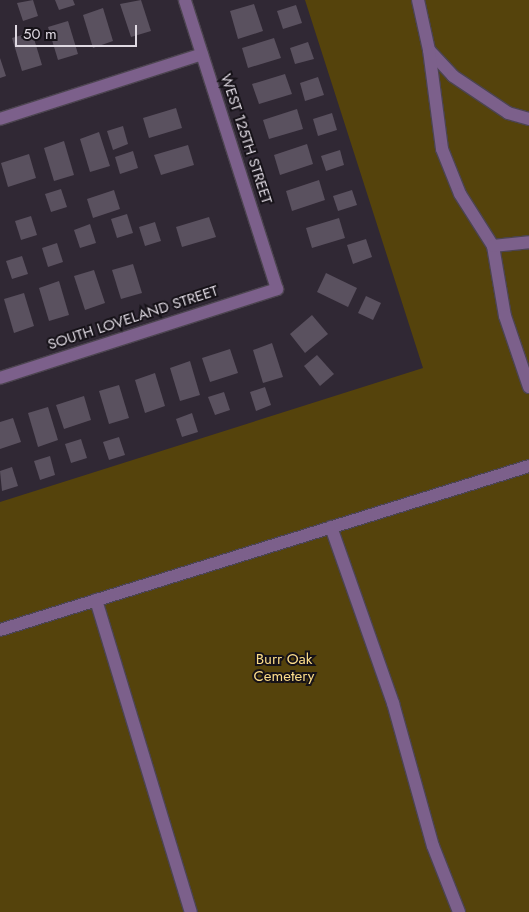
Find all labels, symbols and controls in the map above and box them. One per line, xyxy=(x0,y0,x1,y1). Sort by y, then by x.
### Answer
scale bar xyxy=(18,15,140,47)
text: 50 m xyxy=(23,23,57,45)
street label: WEST 125TH STREET xyxy=(216,72,276,206)
street label: SOUTH LOVELAND STREET xyxy=(46,282,220,354)
park label: Burr Oak Cemetery xyxy=(254,650,314,685)

